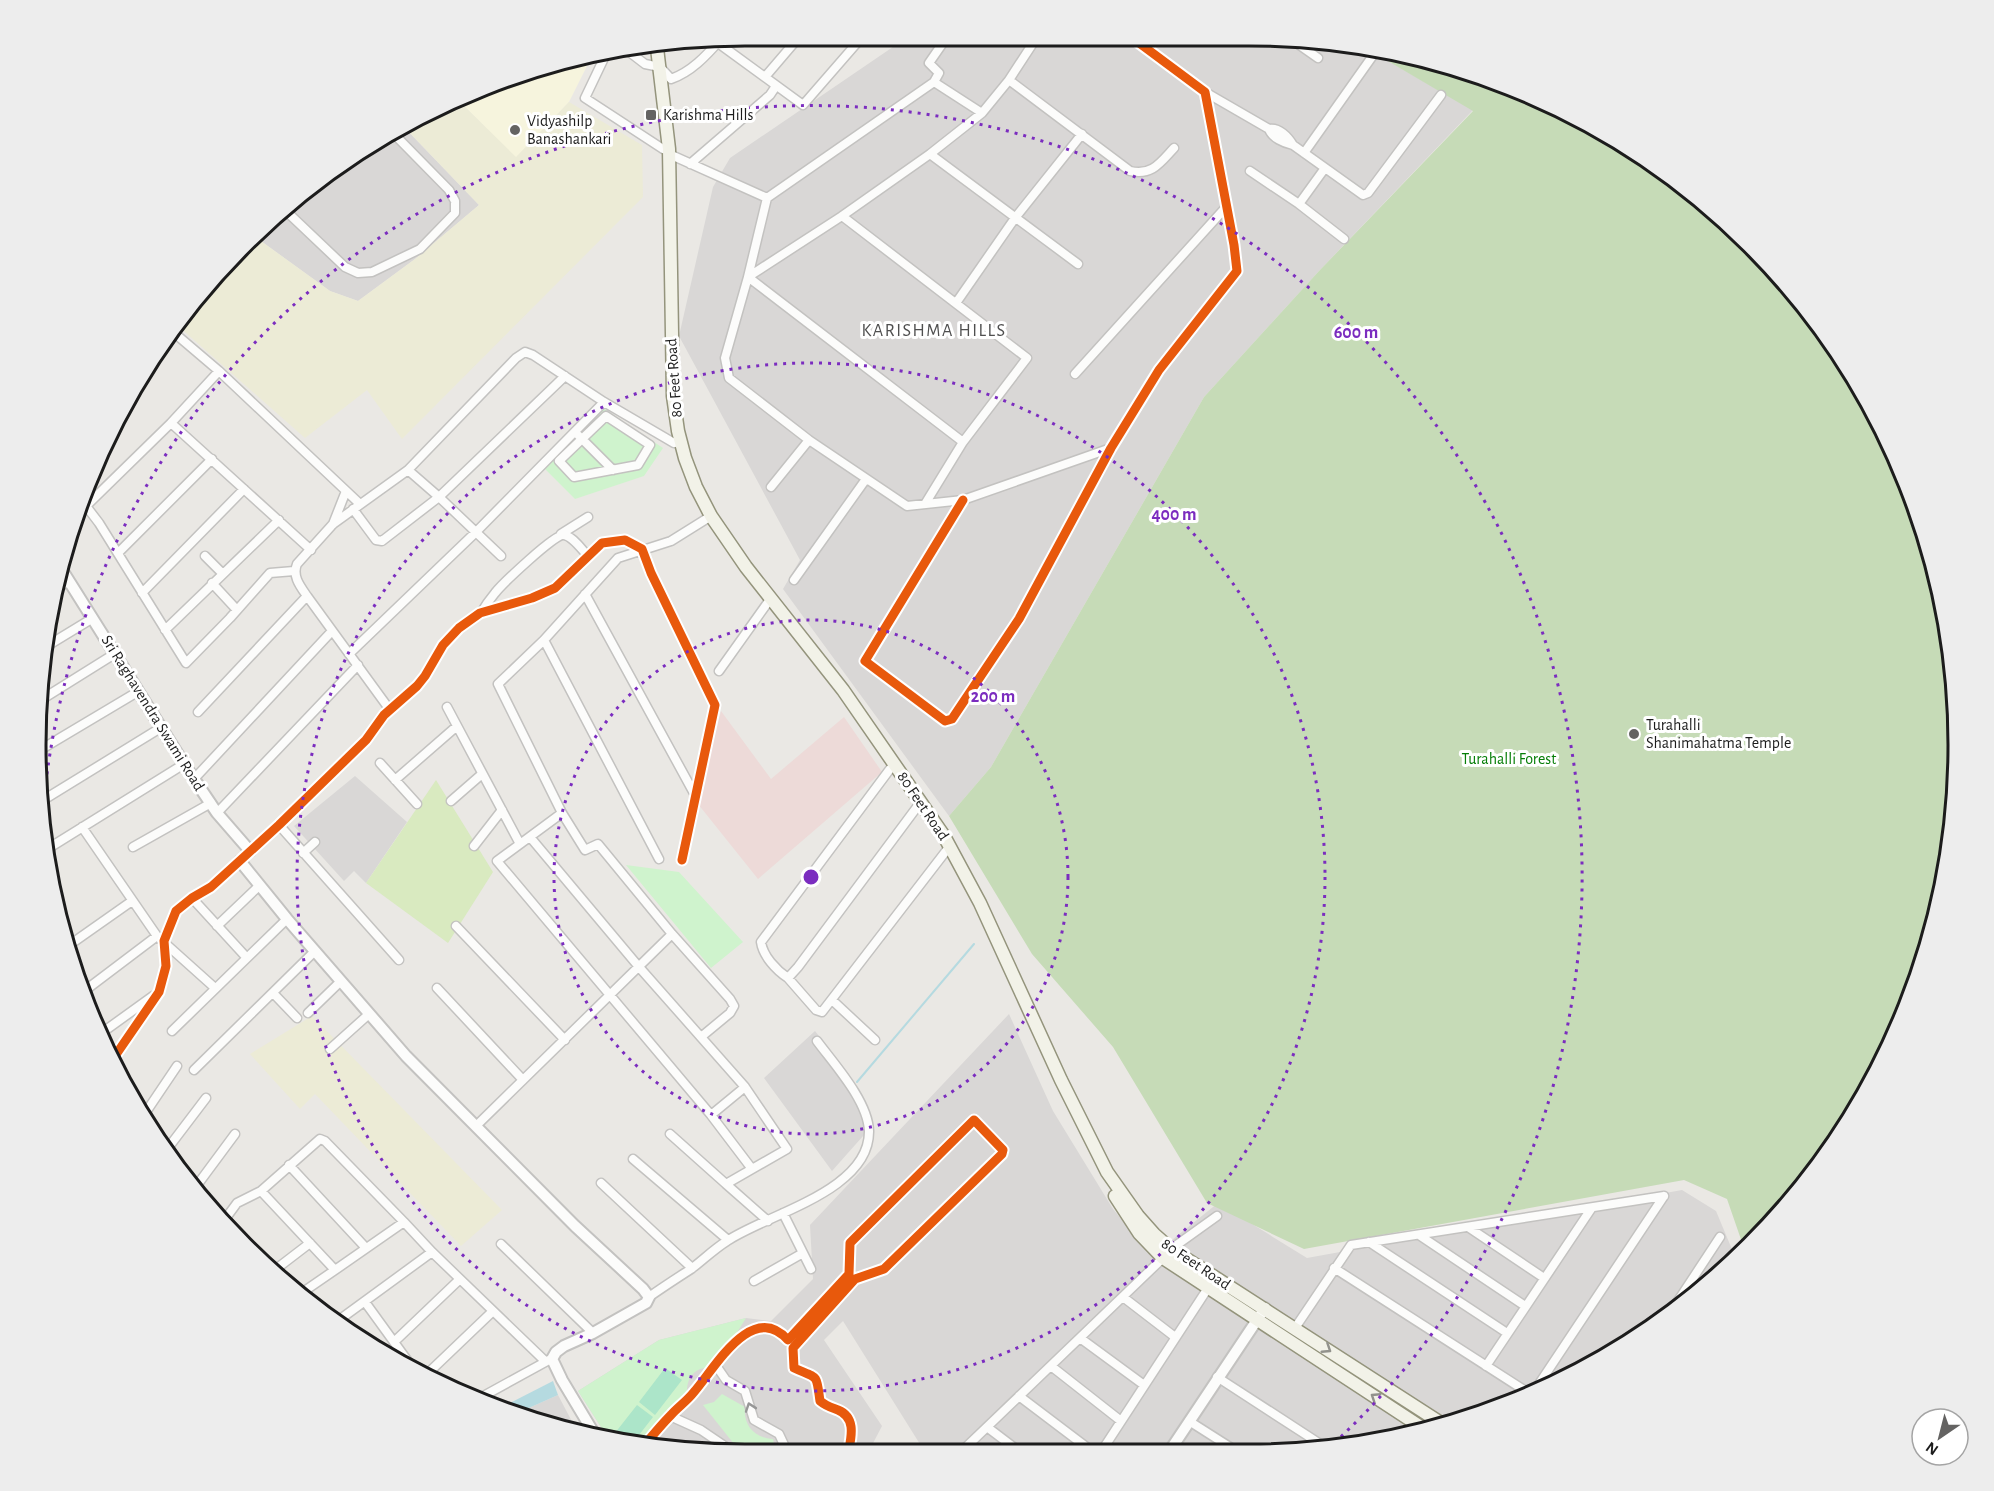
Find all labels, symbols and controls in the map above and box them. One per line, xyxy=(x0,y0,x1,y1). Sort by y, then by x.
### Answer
place label: Karishma Hills xyxy=(663,107,753,123)
marker: Karishma Hills xyxy=(644,108,658,122)
place label: Vidyashilp Banashankari xyxy=(527,113,611,147)
marker: Vidyashilp Banashankari xyxy=(508,123,522,137)
district label: KARISHMA HILLS xyxy=(861,322,1007,340)
text: 600 m xyxy=(1334,324,1378,342)
street label: 80 Feet Road xyxy=(663,338,685,418)
text: 400 m xyxy=(1151,506,1197,524)
street label: Sri Raghavendra Swami Road xyxy=(99,632,207,794)
text: 200 m xyxy=(971,688,1015,706)
place label: Turahalli Shanimahatma Temple xyxy=(1646,717,1791,751)
marker: Turahalli Shanimahatma Temple xyxy=(1627,727,1641,741)
park label: Turahalli Forest xyxy=(1462,751,1556,767)
street label: 80 Feet Road xyxy=(894,769,952,843)
centre of rings xyxy=(801,867,821,887)
street label: 80 Feet Road xyxy=(1159,1235,1233,1293)
one-way arrow xyxy=(1320,1342,1331,1353)
one-way arrow xyxy=(1371,1394,1382,1405)
one-way arrow xyxy=(745,1403,758,1413)
north arrow xyxy=(1910,1407,1970,1467)
text: N xyxy=(1923,1439,1941,1458)

